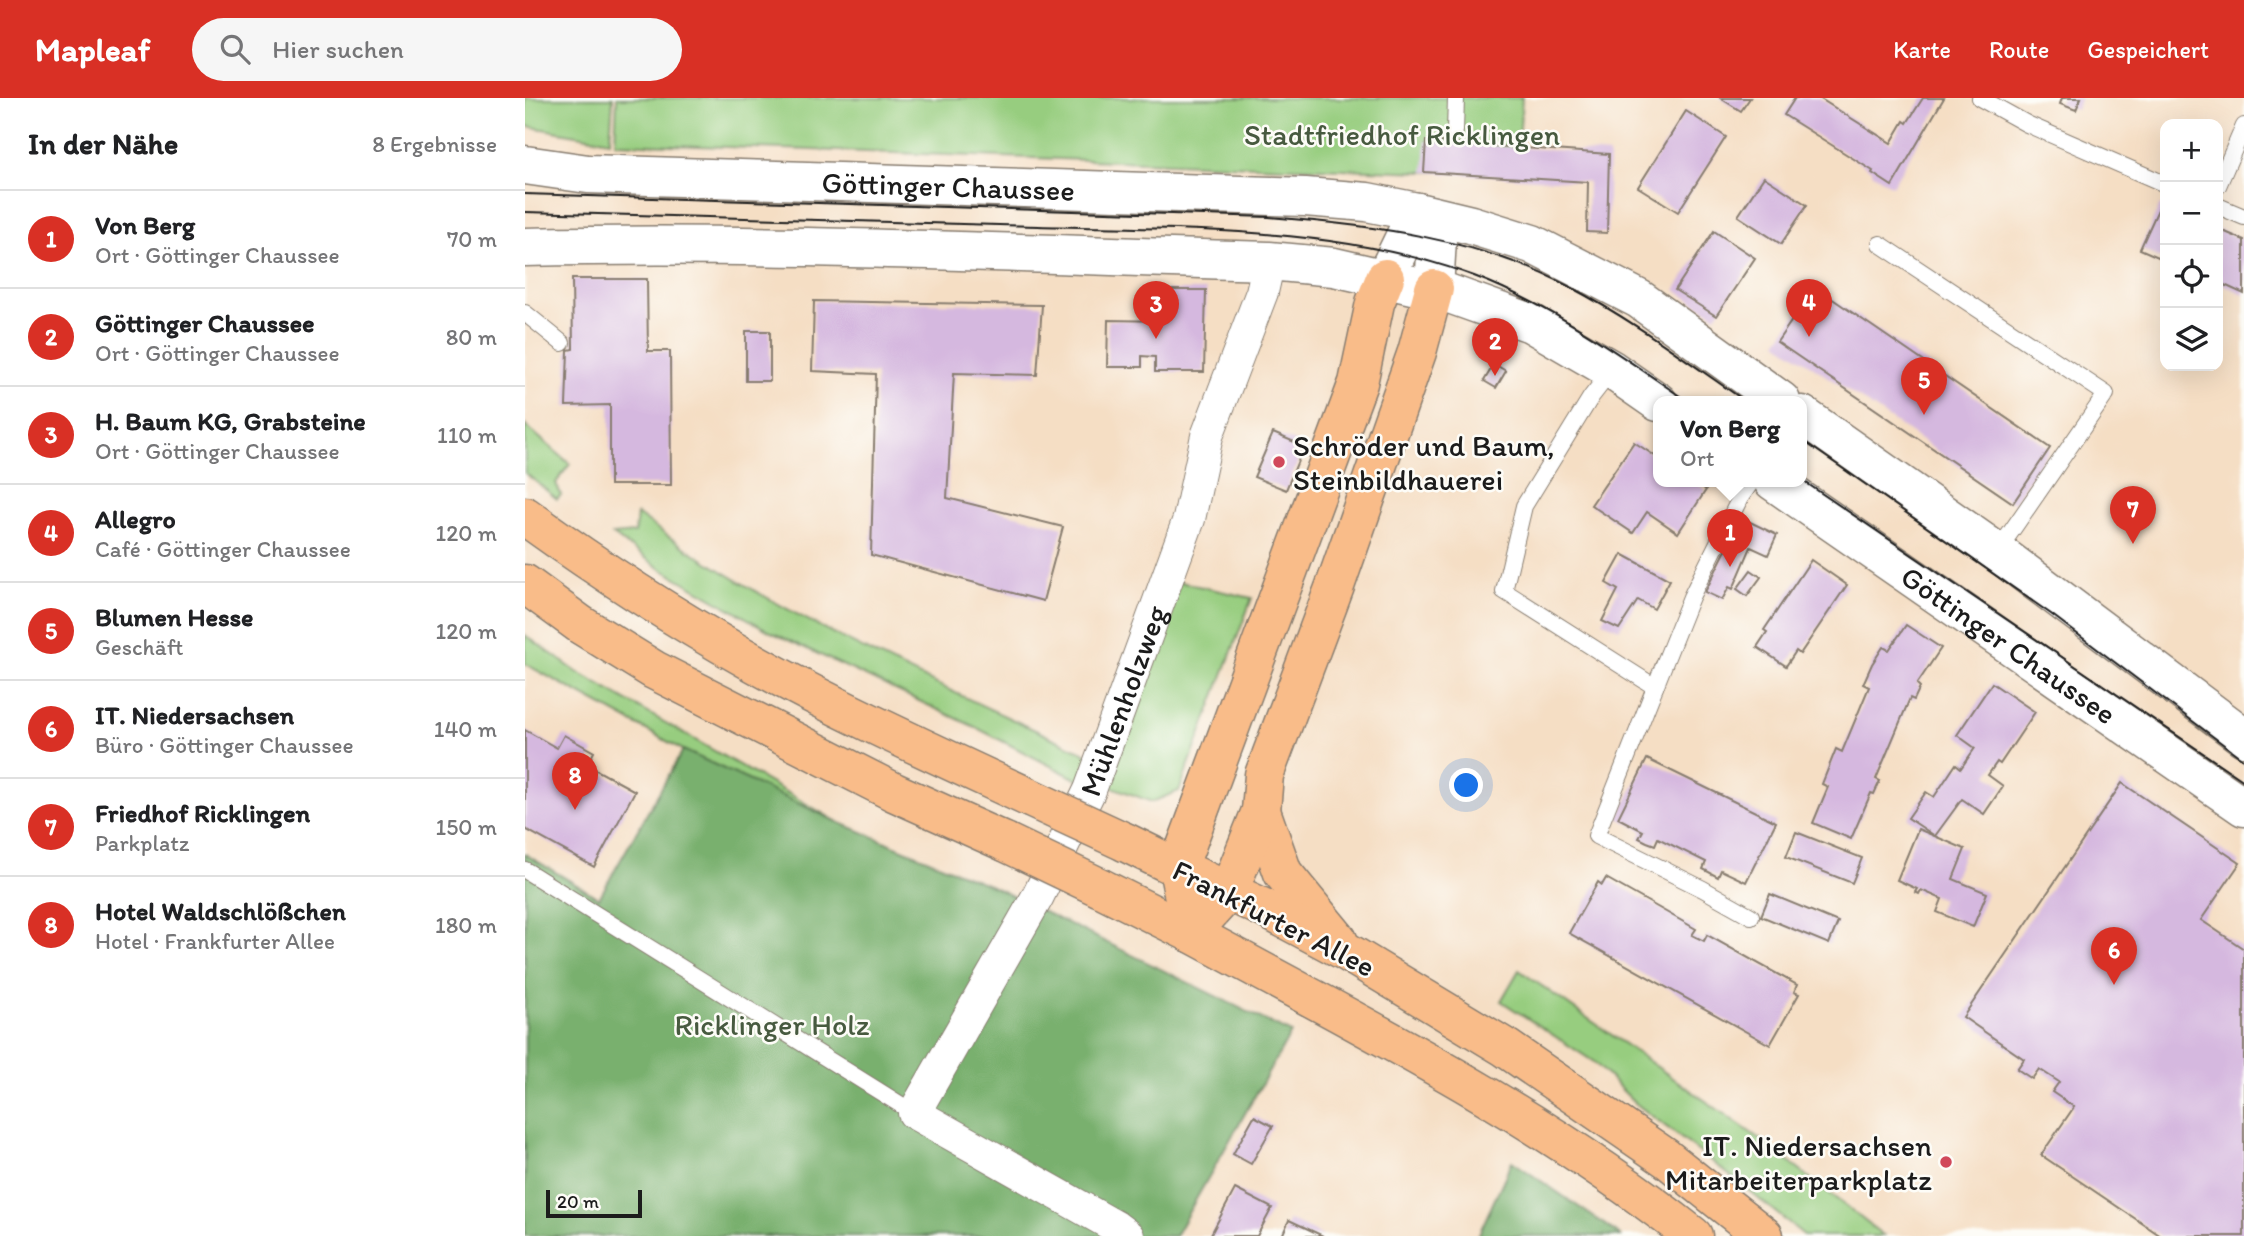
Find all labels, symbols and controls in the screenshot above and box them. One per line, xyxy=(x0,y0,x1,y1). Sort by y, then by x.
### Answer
search box xyxy=(192,18,682,81)
text: Mapleaf xyxy=(35,30,150,69)
icon: search xyxy=(216,30,254,68)
text: Hier suchen xyxy=(272,33,404,65)
text: Karte xyxy=(1893,35,1951,64)
text: Route xyxy=(1989,35,2049,64)
text: Gespeichert xyxy=(2087,35,2209,64)
park label: Stadtfriedhof Ricklingen xyxy=(1244,116,1560,153)
map controls xyxy=(2160,119,2223,371)
button: + xyxy=(2160,119,2223,182)
text: In der Nähe xyxy=(28,125,178,162)
text: 8 Ergebnisse xyxy=(372,130,497,158)
street label: Göttinger Chaussee xyxy=(821,163,1075,208)
button: − xyxy=(2160,182,2223,245)
text: Von Berg xyxy=(95,209,195,241)
text: 1 xyxy=(46,225,56,253)
text: 70 m xyxy=(447,225,497,253)
text: Ort · Göttinger Chaussee xyxy=(95,241,340,269)
button: locate xyxy=(2160,245,2223,308)
pin: 4 xyxy=(1786,279,1832,337)
pin: 3 xyxy=(1133,281,1179,339)
text: Göttinger Chaussee xyxy=(95,307,315,339)
button: layers xyxy=(2160,308,2223,371)
pin: 2 xyxy=(1472,318,1518,376)
text: 2 xyxy=(45,323,57,351)
text: 80 m xyxy=(446,323,497,351)
text: Ort · Göttinger Chaussee xyxy=(95,339,340,367)
pin: 5 xyxy=(1901,357,1947,415)
popup xyxy=(1653,396,1807,487)
text: H. Baum KG, Grabsteine xyxy=(95,405,366,437)
text: Von Berg xyxy=(1680,412,1780,444)
text: 3 xyxy=(45,421,57,449)
text: 110 m xyxy=(437,421,497,449)
place label: Schröder und Baum, Steinbildhauerei xyxy=(1293,427,1555,498)
text: Ort · Göttinger Chaussee xyxy=(95,437,340,465)
text: Ort xyxy=(1680,444,1714,472)
marker: Schröder und Baum, Steinbildhauerei xyxy=(1271,454,1287,470)
pin: 7 xyxy=(2110,486,2156,544)
text: Allegro xyxy=(95,503,176,535)
pin: 1 xyxy=(1707,509,1753,567)
text: 4 xyxy=(44,519,58,547)
text: 120 m xyxy=(436,519,497,547)
text: Café · Göttinger Chaussee xyxy=(95,535,351,563)
street label: Göttinger Chaussee xyxy=(1894,557,2124,732)
street label: Mühlenholzweg xyxy=(1071,600,1175,801)
text: Blumen Hesse xyxy=(95,601,253,633)
text: 5 xyxy=(45,617,57,645)
text: 120 m xyxy=(436,617,497,645)
text: Geschäft xyxy=(95,633,184,661)
text: IT. Niedersachsen xyxy=(95,699,294,731)
text: 6 xyxy=(45,715,57,743)
text: 140 m xyxy=(434,715,497,743)
text: Büro · Göttinger Chaussee xyxy=(95,731,354,759)
pin: 8 xyxy=(552,752,598,810)
your location xyxy=(1449,768,1483,802)
text: Friedhof Ricklingen xyxy=(95,797,310,829)
text: 7 xyxy=(45,813,57,841)
text: 150 m xyxy=(436,813,497,841)
text: Parkplatz xyxy=(95,829,190,857)
street label: Frankfurter Allee xyxy=(1167,851,1381,985)
text: Hotel Waldschlößchen xyxy=(95,895,346,927)
text: 8 xyxy=(45,911,57,939)
text: 180 m xyxy=(435,911,497,939)
text: Hotel · Frankfurter Allee xyxy=(95,927,335,955)
pin: 6 xyxy=(2091,927,2137,985)
park label: Ricklinger Holz xyxy=(675,1006,870,1043)
place label: IT. Niedersachsen Mitarbeiterparkplatz xyxy=(1665,1127,1932,1198)
marker: IT. Niedersachsen Mitarbeiterparkplatz xyxy=(1938,1154,1954,1170)
scale bar xyxy=(546,1187,642,1219)
text: 20 m xyxy=(557,1190,599,1213)

